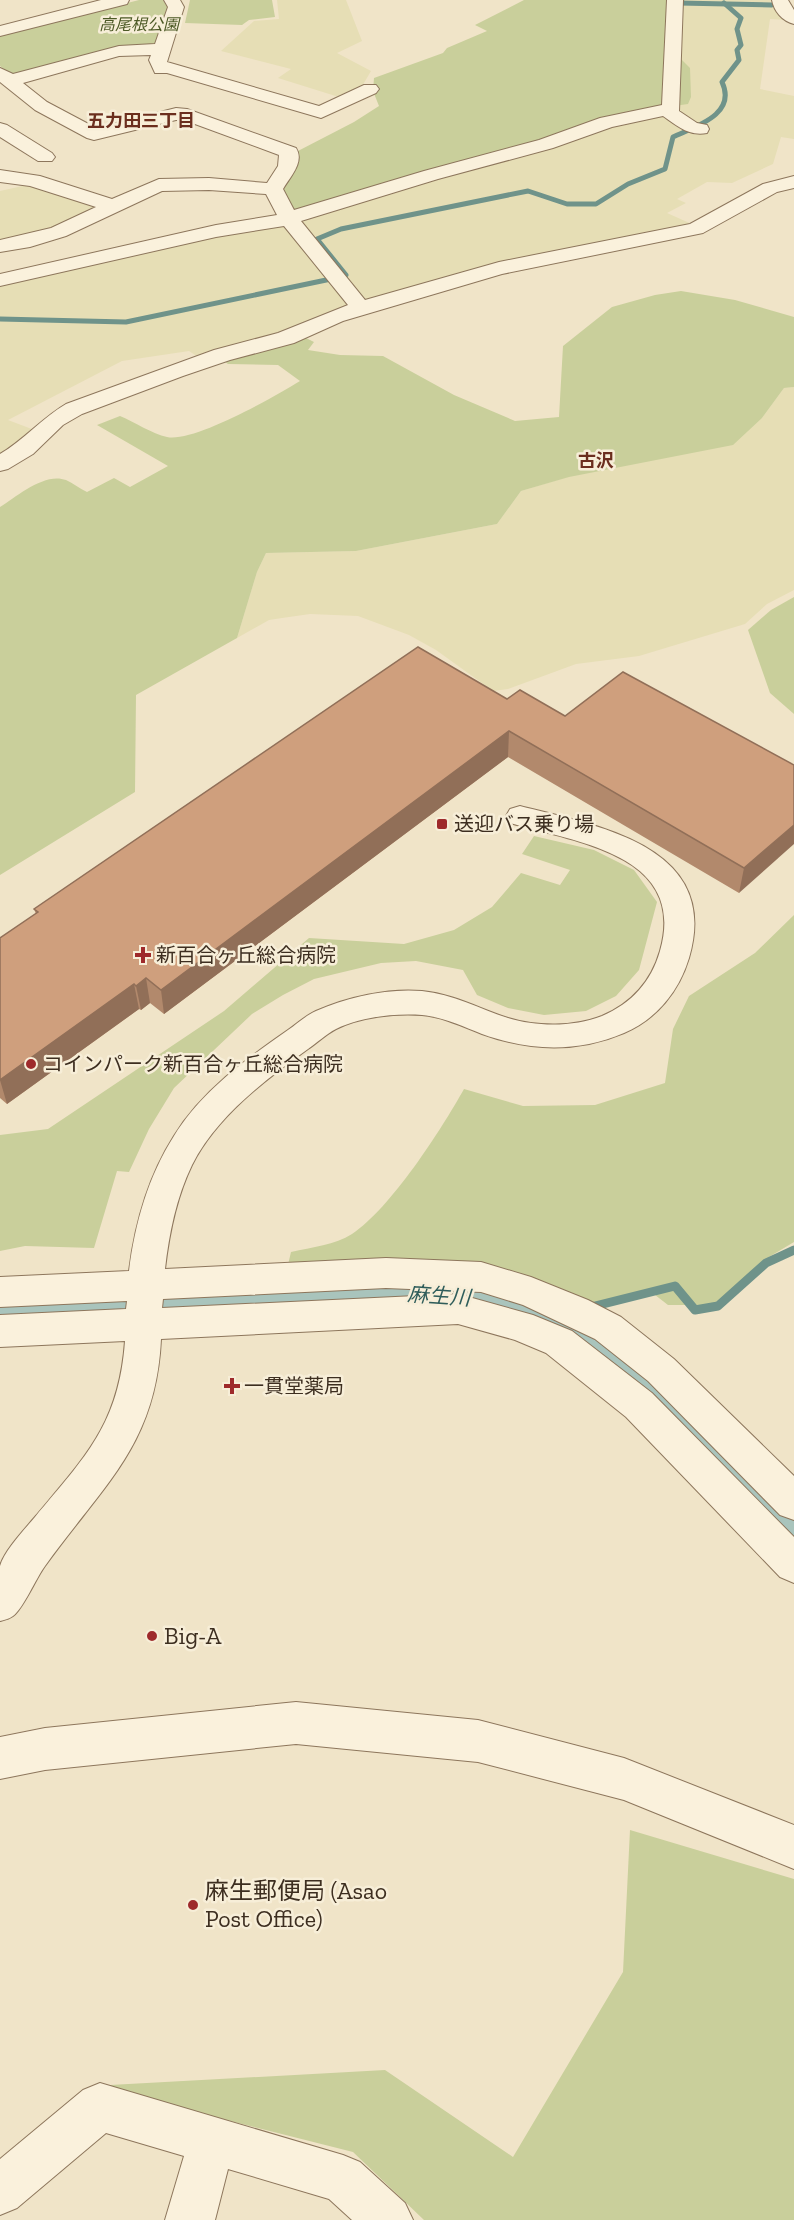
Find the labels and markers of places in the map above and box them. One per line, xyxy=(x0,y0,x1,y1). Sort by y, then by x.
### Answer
place label: 送迎バス乗り場 xyxy=(454,812,594,836)
marker: 送迎バス乗り場 xyxy=(435,817,449,831)
place label: 新百合ヶ丘総合病院 xyxy=(156,943,336,967)
marker: 新百合ヶ丘総合病院 xyxy=(134,946,152,964)
place label: コインパーク新百合ヶ丘総合病院 xyxy=(43,1052,343,1076)
marker: コインパーク新百合ヶ丘総合病院 xyxy=(24,1057,38,1071)
place label: 一貫堂薬局 xyxy=(244,1374,344,1398)
marker: 一貫堂薬局 xyxy=(225,1379,239,1393)
place label: Big-A xyxy=(164,1621,222,1650)
marker: Big-A xyxy=(145,1629,159,1643)
place label: 麻生郵便局 (Asao Post Office) xyxy=(205,1876,387,1933)
marker: 麻生郵便局 (Asao Post Office) xyxy=(186,1898,200,1912)

